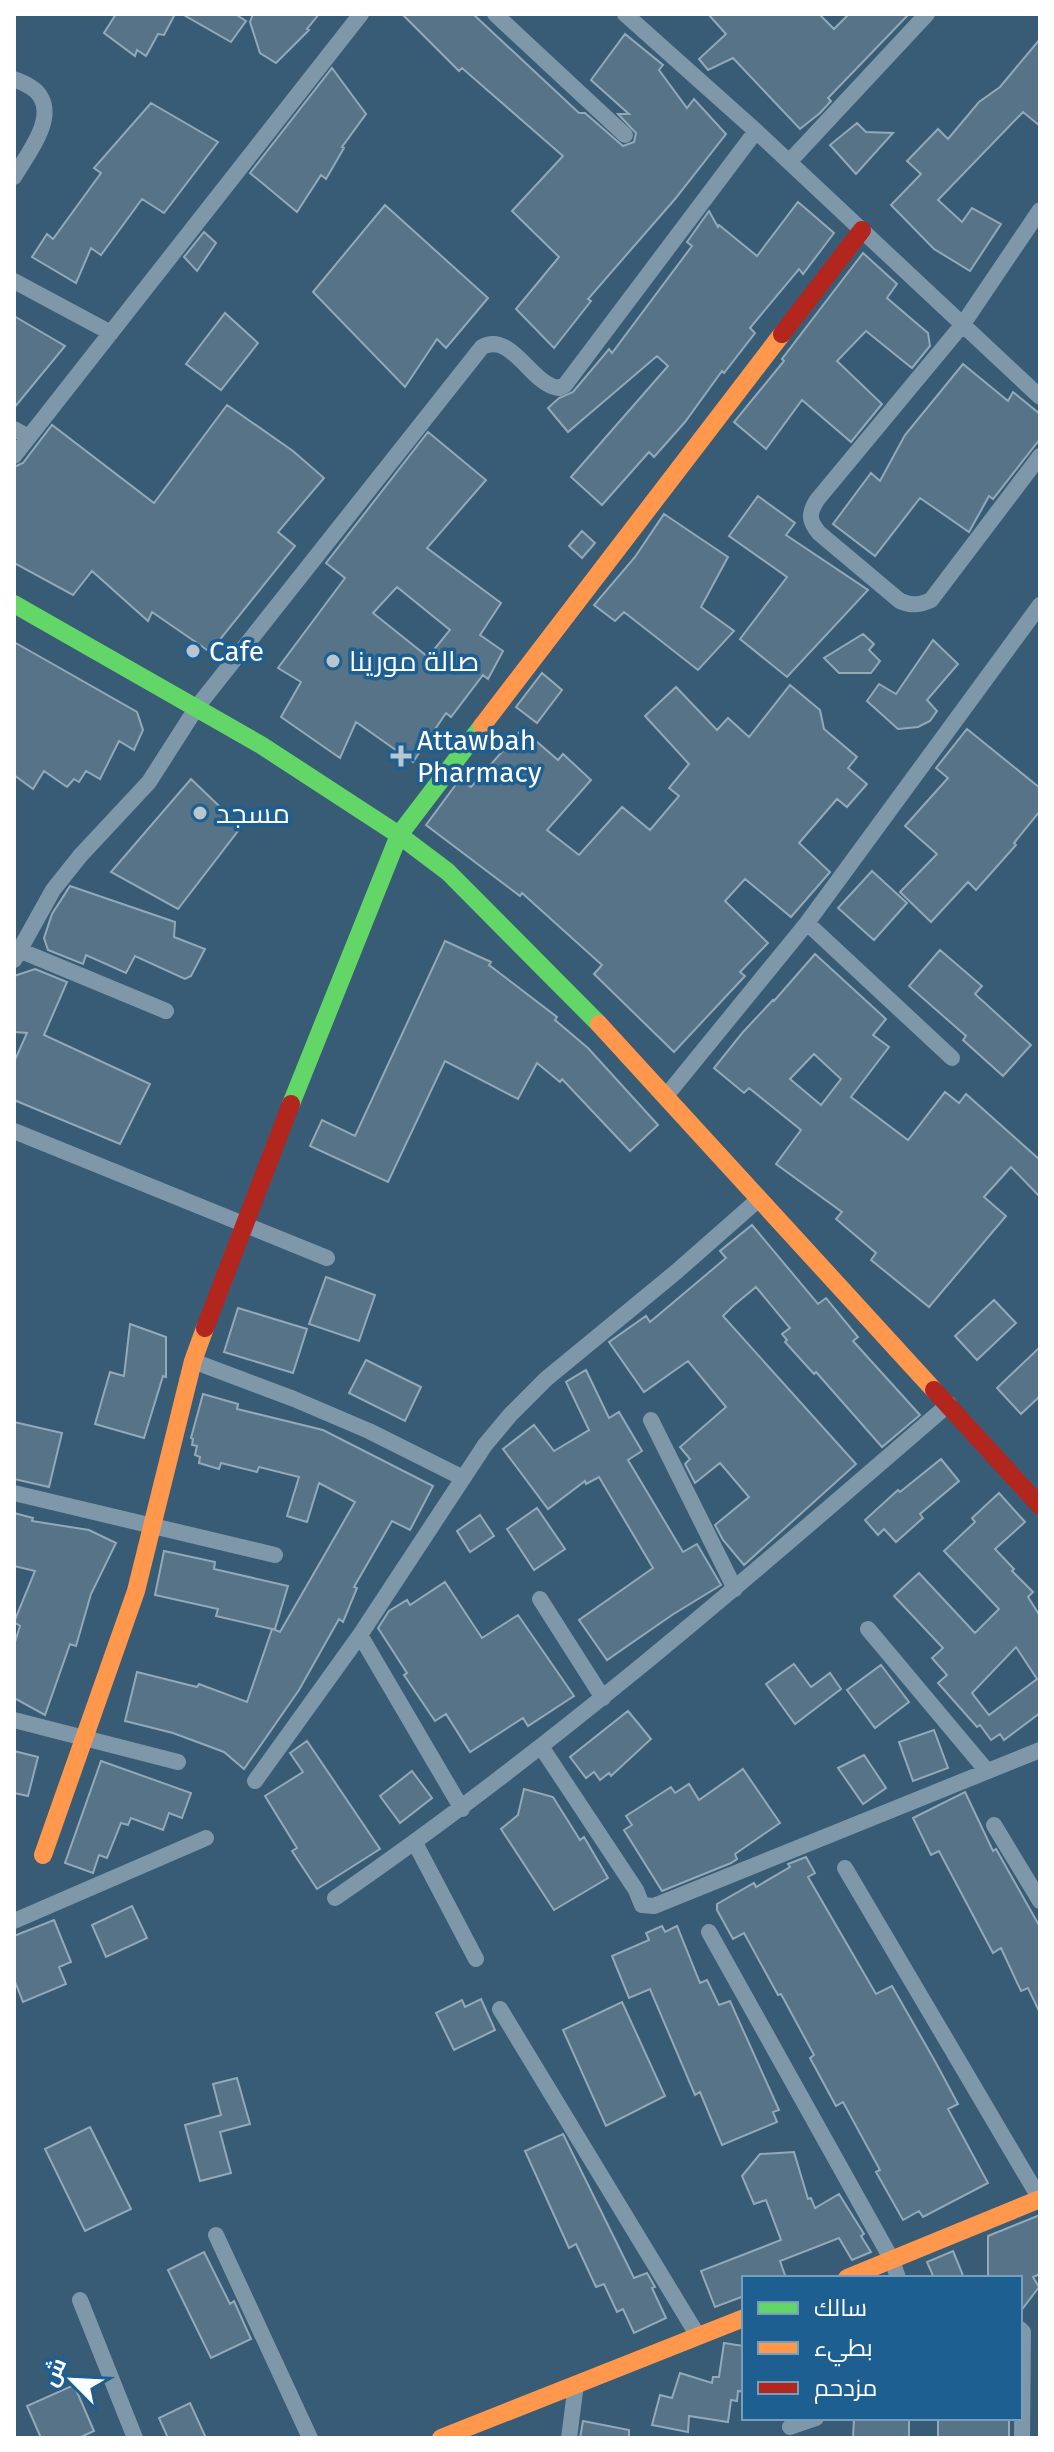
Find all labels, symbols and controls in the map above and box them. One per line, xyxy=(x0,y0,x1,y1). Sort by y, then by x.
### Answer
place label: Cafe xyxy=(209,635,264,668)
marker: Cafe xyxy=(184,642,202,660)
place label: صالة مورينا xyxy=(349,645,479,678)
marker: صالة مورينا xyxy=(324,652,342,670)
place label: Attawbah Pharmacy xyxy=(417,724,542,789)
marker: Attawbah Pharmacy xyxy=(392,747,410,765)
place label: مسجد xyxy=(216,797,290,830)
marker: مسجد xyxy=(191,804,209,822)
legend xyxy=(742,2276,1022,2420)
text: سالك xyxy=(814,2294,867,2322)
text: بطيء xyxy=(814,2334,873,2367)
north arrow xyxy=(32,2340,112,2420)
text: ش xyxy=(36,2354,72,2390)
text: مزدحم xyxy=(814,2374,877,2404)

